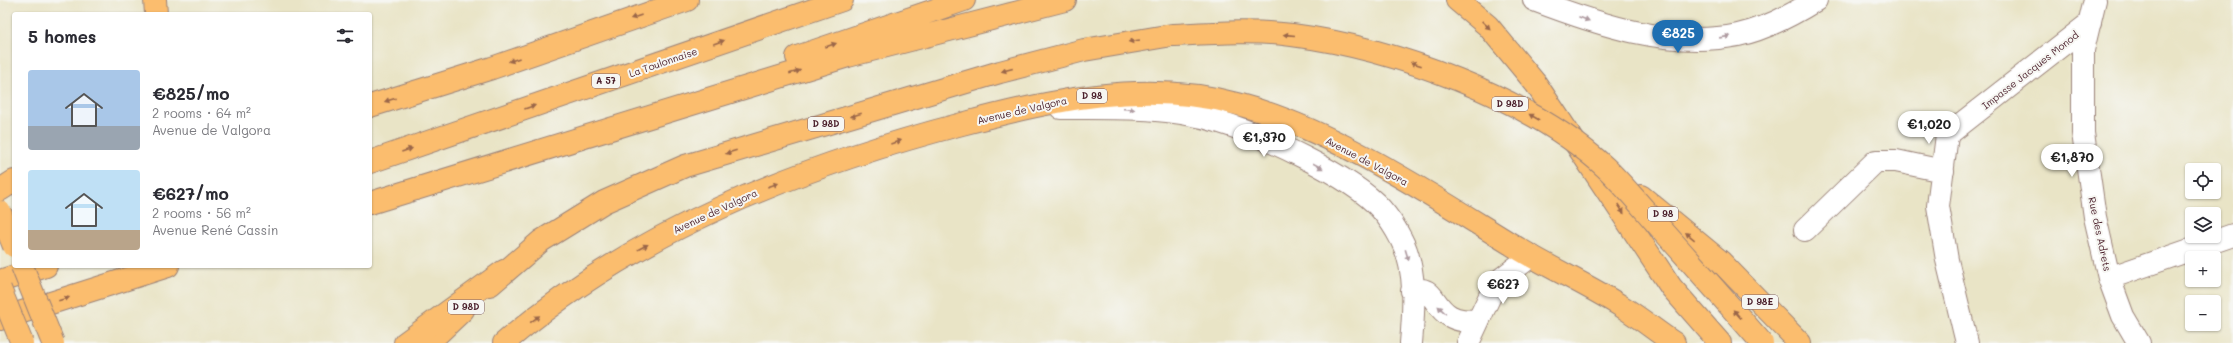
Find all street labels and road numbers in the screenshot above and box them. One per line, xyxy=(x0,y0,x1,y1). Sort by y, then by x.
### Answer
street label: Impasse Jacques Monod xyxy=(1979,28,2081,112)
street label: La Toulonnaise xyxy=(627,44,699,80)
road number: A 57 xyxy=(592,74,620,88)
road number: D 98 xyxy=(1077,89,1107,103)
street label: Avenue de Valgora xyxy=(976,93,1068,127)
road number: D 98D xyxy=(1492,97,1528,111)
road number: D 98D xyxy=(808,117,844,131)
street label: Avenue de Valgora xyxy=(1323,133,1411,189)
street label: Avenue de Valgora xyxy=(670,185,760,237)
street label: Rue des Adrets xyxy=(2085,196,2115,273)
road number: D 98 xyxy=(1648,207,1678,221)
road number: D 98E xyxy=(1742,295,1778,309)
road number: D 98D xyxy=(448,300,484,314)

